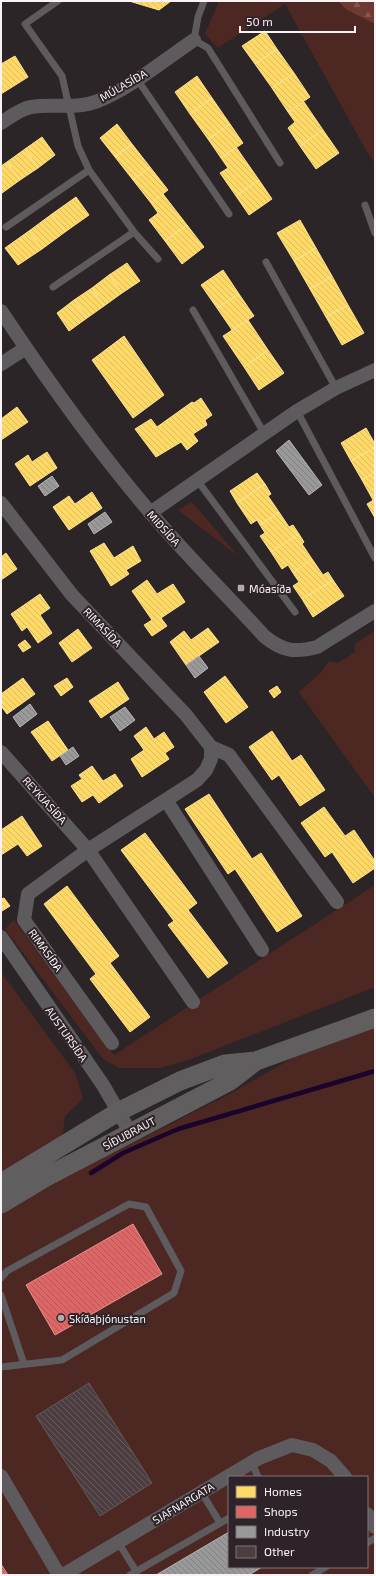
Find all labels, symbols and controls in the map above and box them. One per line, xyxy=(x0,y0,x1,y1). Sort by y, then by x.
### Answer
scale bar xyxy=(240,8,355,34)
text: 50 m xyxy=(246,14,273,28)
street label: MÚLASÍÐA xyxy=(97,66,149,104)
street label: MIÐSÍÐA xyxy=(145,508,183,548)
place label: Móasíða xyxy=(249,582,291,595)
marker: Móasíða xyxy=(236,583,246,593)
street label: RIMASÍÐA xyxy=(81,605,125,649)
street label: REYKJASÍÐA xyxy=(20,774,70,827)
street label: RIMASÍÐA xyxy=(26,926,66,974)
street label: AUSTURSÍÐA xyxy=(43,1004,91,1064)
street label: SÍÐUBRAUT xyxy=(100,1113,158,1152)
place label: Skíðaþjónustan xyxy=(69,1312,146,1326)
marker: Skíðaþjónustan xyxy=(56,1313,66,1323)
legend xyxy=(228,1476,368,1568)
street label: SJAFNARGATA xyxy=(150,1479,216,1527)
text: Homes xyxy=(264,1484,302,1498)
text: Shops xyxy=(264,1504,298,1518)
text: Industry xyxy=(264,1524,310,1538)
text: Other xyxy=(264,1544,295,1558)

